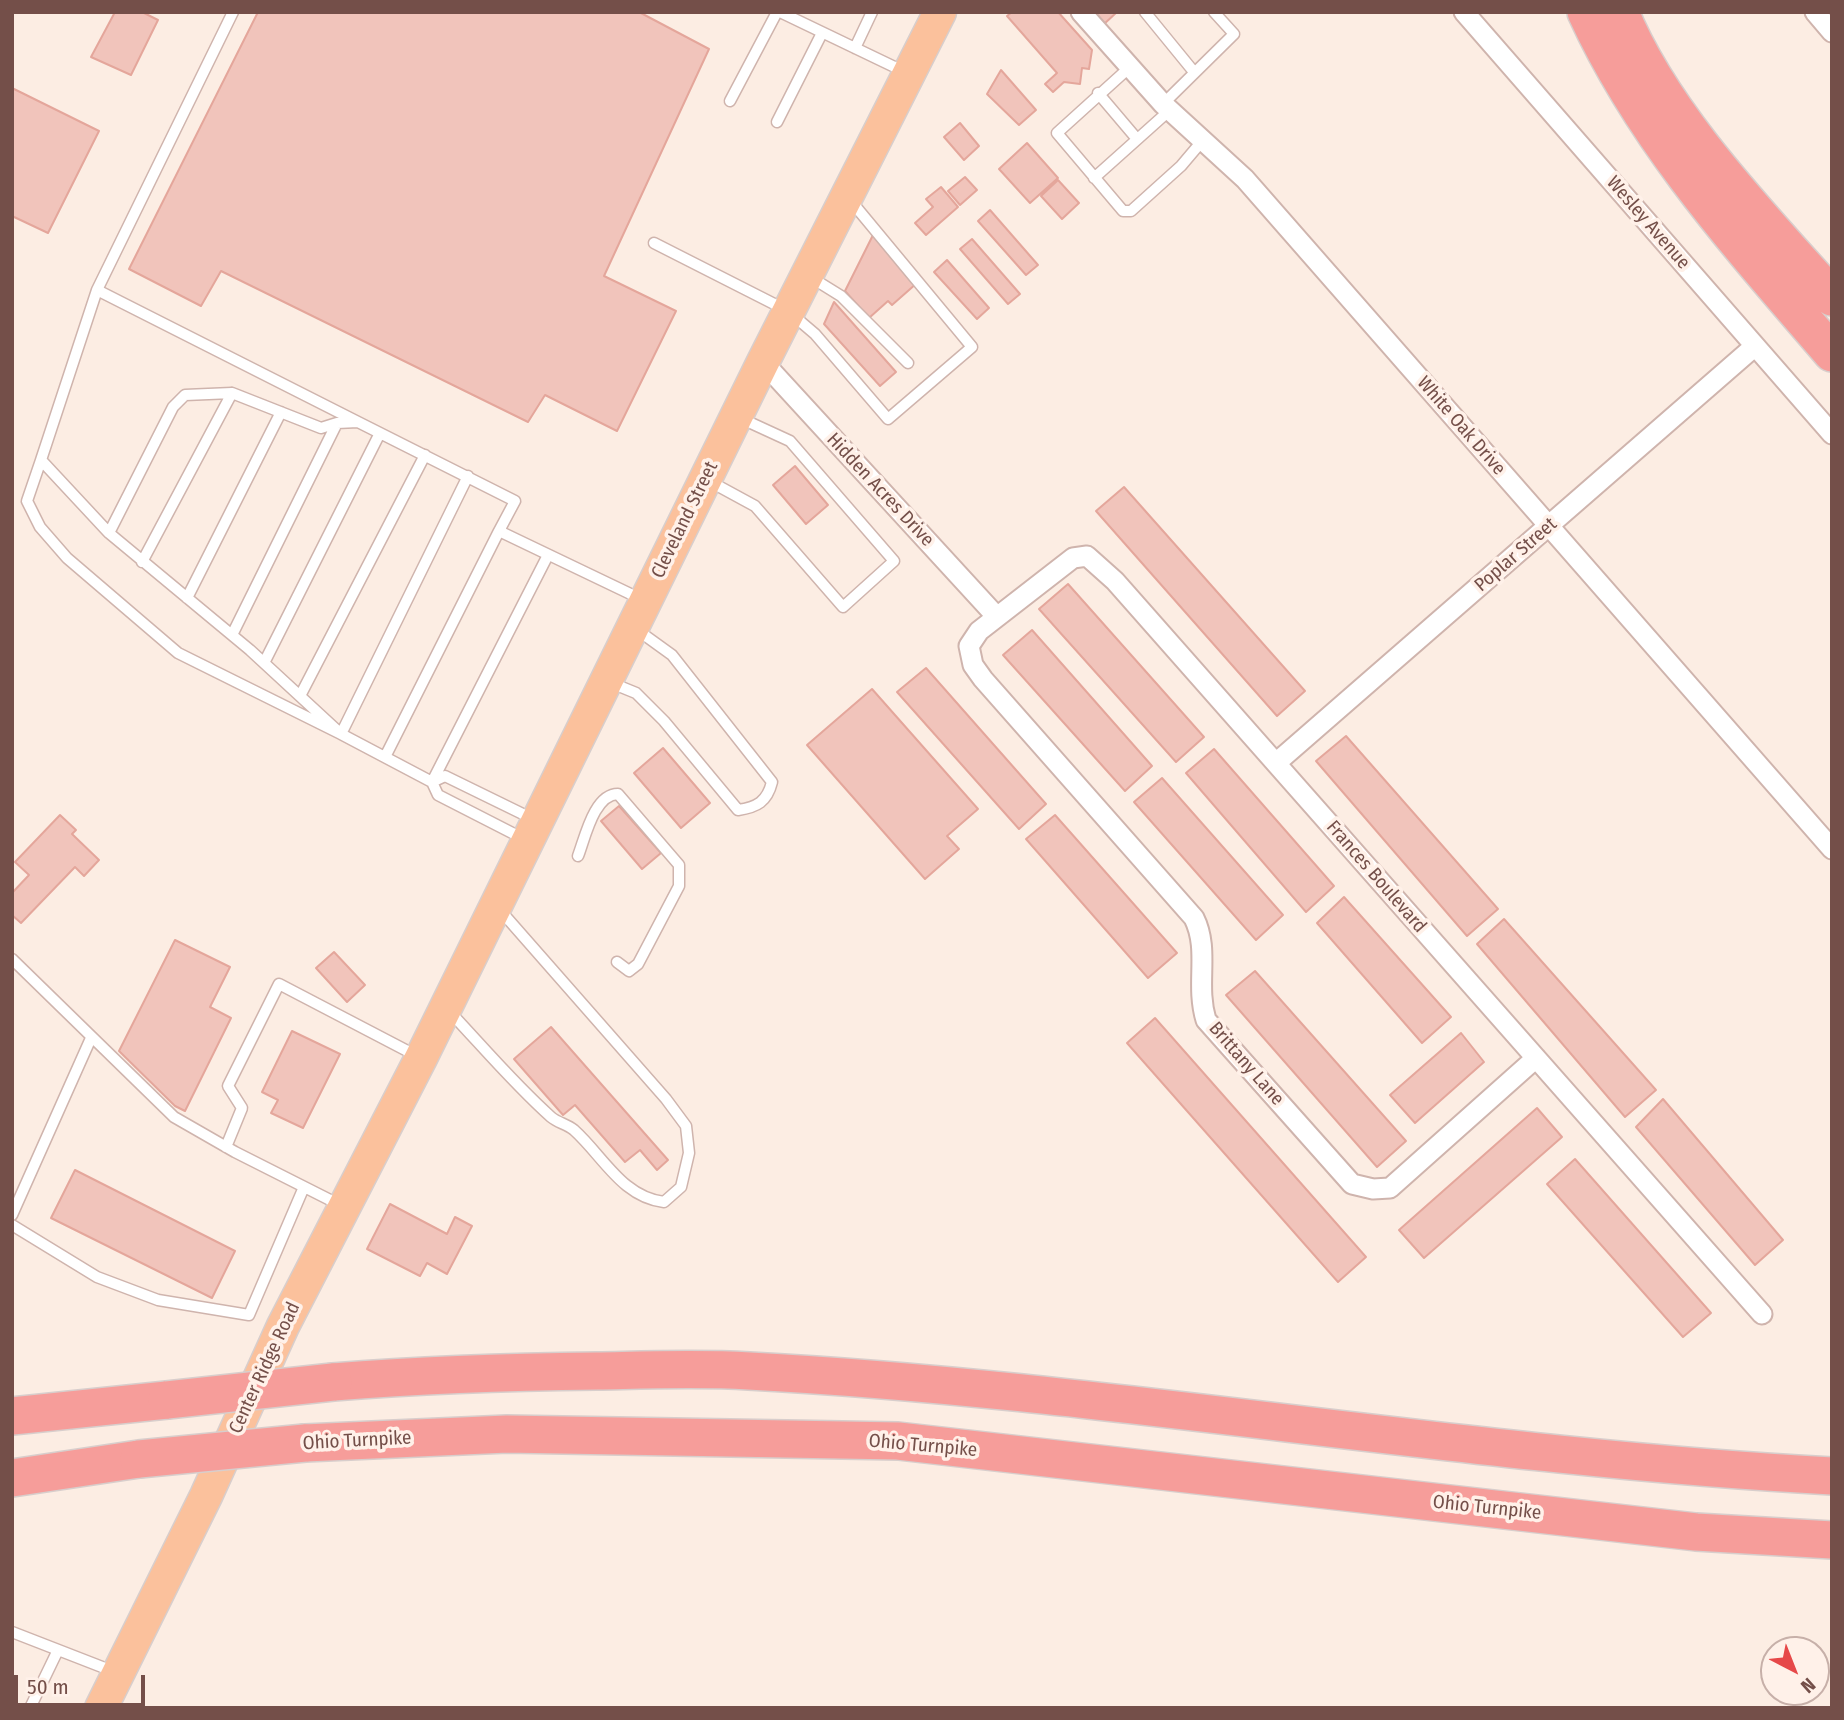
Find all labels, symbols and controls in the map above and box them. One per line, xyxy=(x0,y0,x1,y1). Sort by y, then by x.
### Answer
street label: Wesley Avenue xyxy=(1601,172,1695,274)
street label: White Oak Drive xyxy=(1412,372,1510,480)
street label: Hidden Acres Drive xyxy=(822,428,938,552)
street label: Cleveland Street xyxy=(647,458,723,582)
street label: Poplar Street xyxy=(1470,513,1562,597)
street label: Frances Boulevard xyxy=(1321,816,1431,938)
street label: Brittany Lane xyxy=(1204,1018,1288,1110)
street label: Center Ridge Road xyxy=(225,1299,305,1437)
street label: Ohio Turnpike xyxy=(302,1427,412,1455)
street label: Ohio Turnpike xyxy=(868,1430,978,1462)
street label: Ohio Turnpike xyxy=(1432,1491,1542,1525)
north arrow xyxy=(1760,1636,1830,1706)
scale bar xyxy=(18,1660,149,1704)
text: N xyxy=(1796,1673,1820,1698)
text: 50 m xyxy=(27,1674,69,1700)

